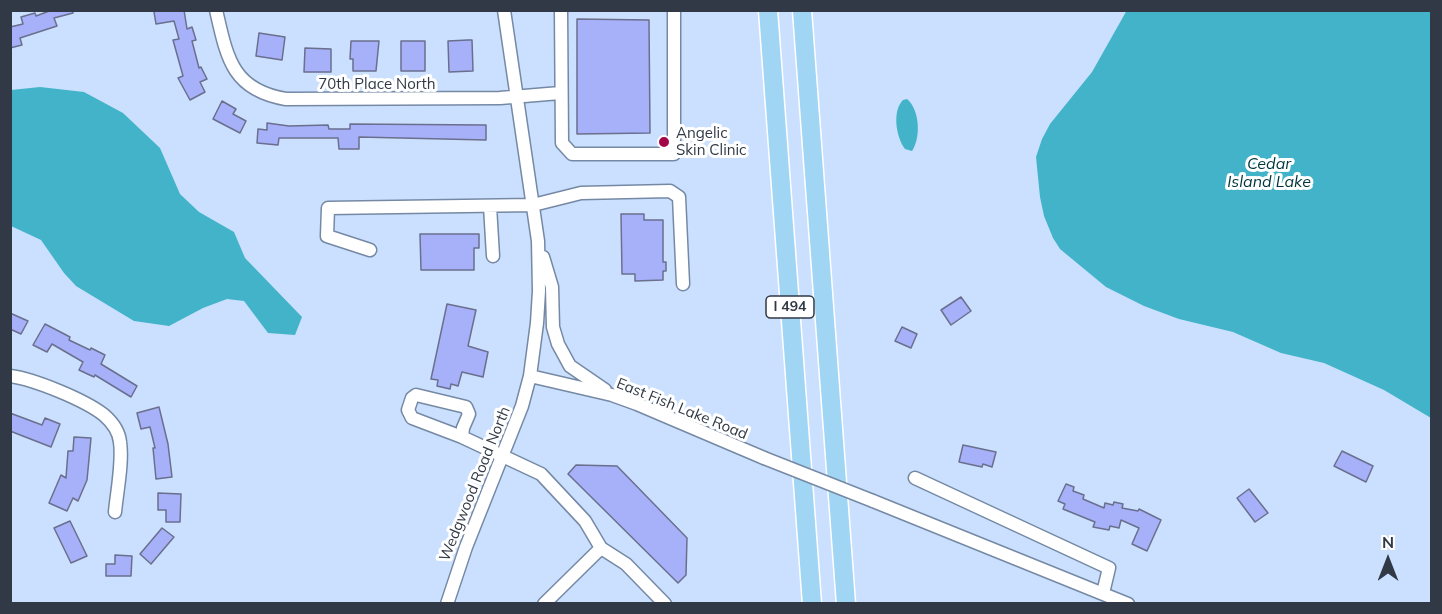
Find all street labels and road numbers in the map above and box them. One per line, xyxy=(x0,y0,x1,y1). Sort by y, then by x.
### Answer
street label: 70th Place North xyxy=(318,75,436,93)
road number: I 494 xyxy=(766,296,814,318)
street label: East Fish Lake Road xyxy=(614,374,750,444)
street label: Wedgwood Road North xyxy=(436,404,514,564)

